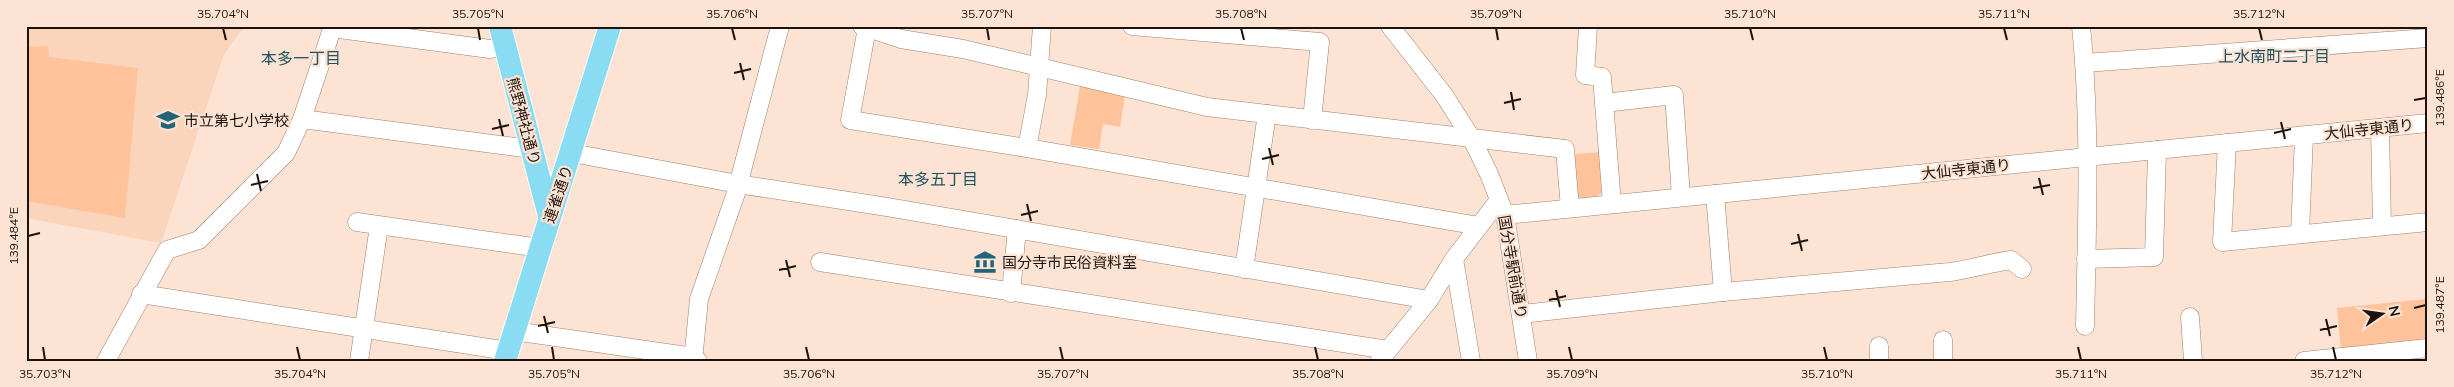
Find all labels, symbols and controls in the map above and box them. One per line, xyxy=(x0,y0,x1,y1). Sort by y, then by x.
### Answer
text: 35.704°N xyxy=(197,6,249,21)
text: 35.705°N xyxy=(452,6,504,21)
text: 35.706°N xyxy=(706,6,758,21)
text: 35.707°N xyxy=(961,6,1013,21)
text: 35.708°N xyxy=(1215,6,1267,21)
text: 35.709°N xyxy=(1470,6,1522,21)
text: 35.710°N xyxy=(1724,6,1776,21)
text: 35.711°N xyxy=(1978,6,2030,21)
text: 35.712°N xyxy=(2233,6,2285,21)
district label: 上水南町二丁目 xyxy=(2218,46,2330,66)
district label: 本多一丁目 xyxy=(261,48,341,68)
text: 139.486°E xyxy=(2432,69,2447,127)
street label: 熊野神社通り xyxy=(503,75,545,167)
school or university icon: 市立第七小学校 xyxy=(155,107,181,133)
place label: 市立第七小学校 xyxy=(184,111,289,130)
street label: 大仙寺東通り xyxy=(2323,115,2415,143)
street label: 大仙寺東通り xyxy=(1920,155,2012,183)
street label: 連雀通り xyxy=(539,163,577,225)
district label: 本多五丁目 xyxy=(898,169,978,189)
text: 139.484°E xyxy=(6,207,21,265)
street label: 国分寺駅前通り xyxy=(1495,214,1531,320)
museum icon: 国分寺市民俗資料室 xyxy=(972,249,998,275)
place label: 国分寺市民俗資料室 xyxy=(1002,253,1137,272)
text: 139.487°E xyxy=(2432,276,2447,334)
north arrow xyxy=(2356,290,2406,340)
text: N xyxy=(2385,304,2405,318)
text: 35.703°N xyxy=(19,366,71,381)
text: 35.704°N xyxy=(274,366,326,381)
text: 35.705°N xyxy=(528,366,580,381)
text: 35.706°N xyxy=(783,366,835,381)
text: 35.707°N xyxy=(1037,366,1089,381)
text: 35.708°N xyxy=(1292,366,1344,381)
text: 35.709°N xyxy=(1546,366,1598,381)
text: 35.710°N xyxy=(1801,366,1853,381)
text: 35.711°N xyxy=(2055,366,2107,381)
text: 35.712°N xyxy=(2310,366,2362,381)

